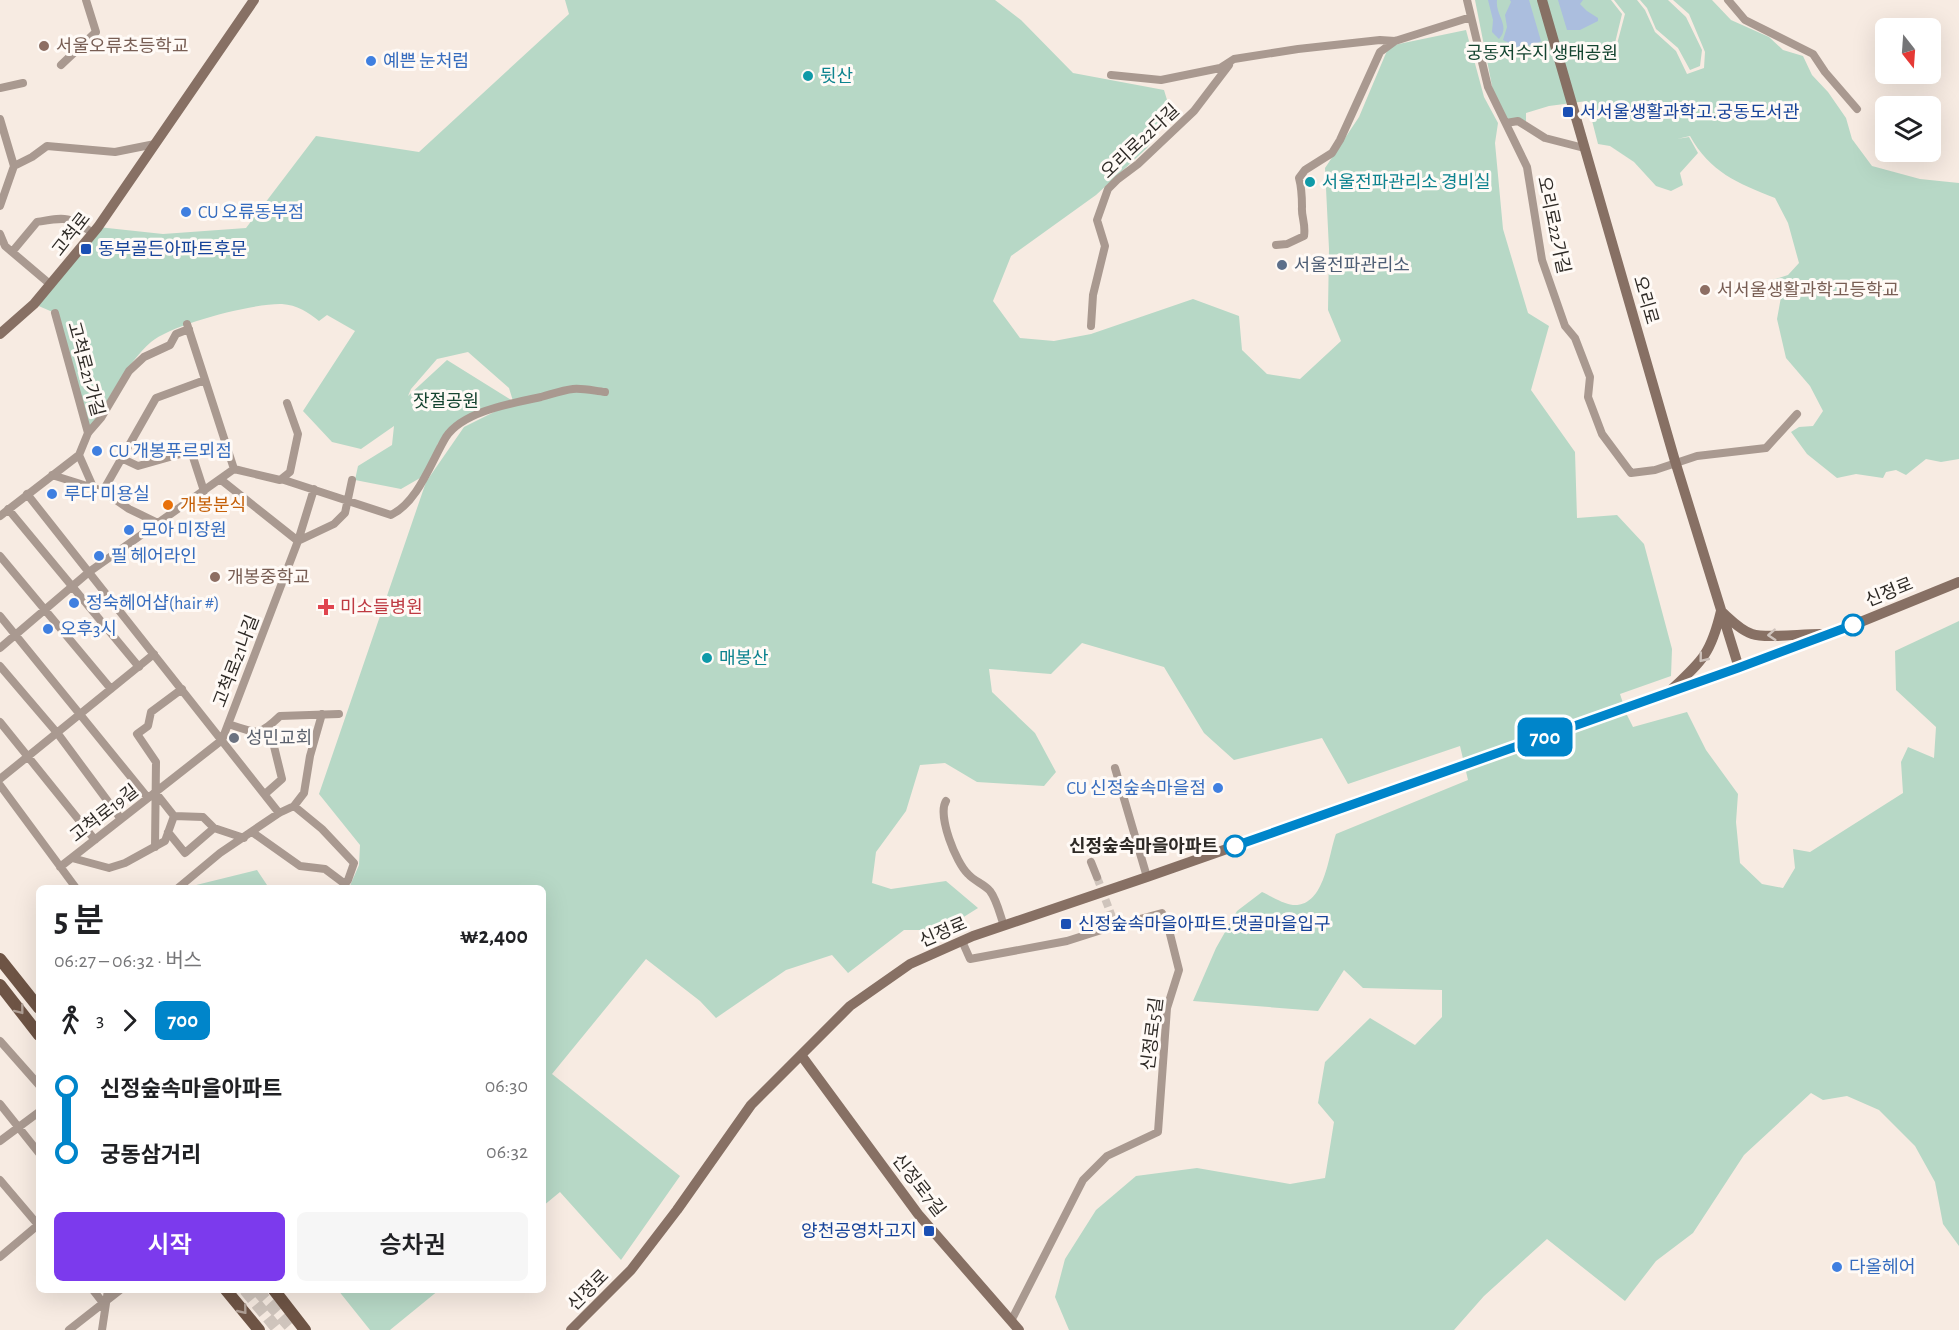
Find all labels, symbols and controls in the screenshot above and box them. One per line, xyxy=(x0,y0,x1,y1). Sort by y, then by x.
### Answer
north arrow xyxy=(1875,18,1941,84)
map controls xyxy=(1875,18,1941,162)
place label: 서울오류초등학교 xyxy=(56,37,188,56)
marker: 서울오류초등학교 xyxy=(37,39,51,53)
park label: 궁동저수지 생태공원 xyxy=(1466,43,1618,63)
place label: 예쁜 눈처럼 xyxy=(383,51,469,71)
marker: 예쁜 눈처럼 xyxy=(364,54,378,68)
place label: 뒷산 xyxy=(820,67,853,86)
marker: 뒷산 xyxy=(801,69,815,83)
button: layers xyxy=(1875,96,1941,162)
street label: 오리로22다길 xyxy=(1097,100,1183,182)
place label: 서서울생활과학고.궁동도서관 xyxy=(1580,102,1800,122)
marker: 서서울생활과학고.궁동도서관 xyxy=(1561,105,1575,119)
place label: 서울전파관리소 경비실 xyxy=(1322,172,1491,192)
street label: 오리로22가길 xyxy=(1534,174,1574,276)
marker: 서울전파관리소 경비실 xyxy=(1303,175,1317,189)
place label: CU 오류동부점 xyxy=(198,202,304,222)
marker: CU 오류동부점 xyxy=(179,205,193,219)
street label: 고척로 xyxy=(49,209,94,260)
place label: 동부골든아파트후문 xyxy=(98,240,247,259)
marker: 동부골든아파트후문 xyxy=(79,242,93,256)
place label: 서울전파관리소 xyxy=(1294,255,1410,275)
marker: 서울전파관리소 xyxy=(1275,258,1289,272)
street label: 오리로 xyxy=(1630,273,1662,327)
place label: 서서울생활과학고등학교 xyxy=(1717,280,1899,300)
marker: 서서울생활과학고등학교 xyxy=(1698,283,1712,297)
street label: 고척로21가길 xyxy=(64,320,107,419)
park label: 잣절공원 xyxy=(413,392,479,411)
place label: CU 개봉푸르뫼점 xyxy=(109,441,232,461)
marker: CU 개봉푸르뫼점 xyxy=(90,444,104,458)
place label: 루다 미용실 xyxy=(64,484,150,504)
marker: 루다 미용실 xyxy=(45,487,59,501)
place label: 개봉분식 xyxy=(180,496,246,515)
marker: 개봉분식 xyxy=(161,498,175,512)
place label: 모아 미장원 xyxy=(141,520,227,540)
marker: 모아 미장원 xyxy=(122,523,136,537)
place label: 필 헤어라인 xyxy=(111,546,197,566)
marker: 필 헤어라인 xyxy=(92,549,106,563)
place label: 개봉중학교 xyxy=(227,568,310,587)
marker: 개봉중학교 xyxy=(208,570,222,584)
street label: 신정로 xyxy=(1862,573,1916,611)
place label: 정숙헤어샵(hair #) xyxy=(86,593,220,613)
marker: 정숙헤어샵(hair #) xyxy=(67,596,81,610)
place label: 미소들병원 xyxy=(340,597,423,617)
marker: 미소들병원 xyxy=(317,598,335,616)
street label: 고척로21나길 xyxy=(210,612,263,710)
unlabelled marker xyxy=(1842,614,1864,636)
place label: 오후3시 xyxy=(60,619,117,639)
marker: 오후3시 xyxy=(41,622,55,636)
one-way arrow xyxy=(1768,629,1777,642)
place label: 매봉산 xyxy=(719,649,769,668)
marker: 매봉산 xyxy=(700,651,714,665)
one-way arrow xyxy=(1699,651,1710,662)
line badge: 700 xyxy=(1510,718,1580,756)
text: 700 xyxy=(1530,727,1560,748)
place label: 성민교회 xyxy=(246,728,312,748)
marker: 성민교회 xyxy=(227,731,241,745)
place label: CU 신정숲속마을점 xyxy=(1066,778,1206,798)
street label: 고척로19길 xyxy=(67,781,142,846)
marker: CU 신정숲속마을점 xyxy=(1211,781,1225,795)
marker: 신정숲속마을아파트 xyxy=(1224,835,1246,857)
place label: 신정숲속마을아파트 xyxy=(1069,837,1218,856)
text: 5 분 xyxy=(54,905,104,938)
street label: 신정로 xyxy=(916,913,970,951)
place label: 신정숲속마을아파트.댓골마을입구 xyxy=(1078,914,1331,934)
marker: 신정숲속마을아파트.댓골마을입구 xyxy=(1059,917,1073,931)
text: ₩2,400 xyxy=(460,925,528,947)
text: 06:27 – 06:32 · 버스 xyxy=(54,951,202,971)
street label: 신정로5길 xyxy=(1138,996,1166,1072)
one-way arrow xyxy=(12,1004,23,1015)
icon: walk xyxy=(54,1004,87,1037)
icon: forward xyxy=(113,1004,146,1037)
text: 3 xyxy=(96,1010,104,1030)
text: 700 xyxy=(167,1010,198,1031)
text: 06:30 xyxy=(485,1076,528,1096)
text: 신정숲속마을아파트 xyxy=(100,1078,282,1100)
text: 06:32 xyxy=(486,1142,528,1162)
text: 궁동삼거리 xyxy=(100,1144,201,1166)
street label: 신정로7길 xyxy=(888,1150,950,1220)
button: 시작 xyxy=(54,1212,285,1281)
button: 승차권 xyxy=(297,1212,528,1281)
place label: 양천공영차고지 xyxy=(801,1221,917,1241)
marker: 양천공영차고지 xyxy=(922,1224,936,1238)
place label: 다올헤어 xyxy=(1849,1257,1915,1277)
marker: 다올헤어 xyxy=(1830,1260,1844,1274)
street label: 신정로 xyxy=(563,1265,613,1315)
one-way arrow xyxy=(235,1303,246,1314)

